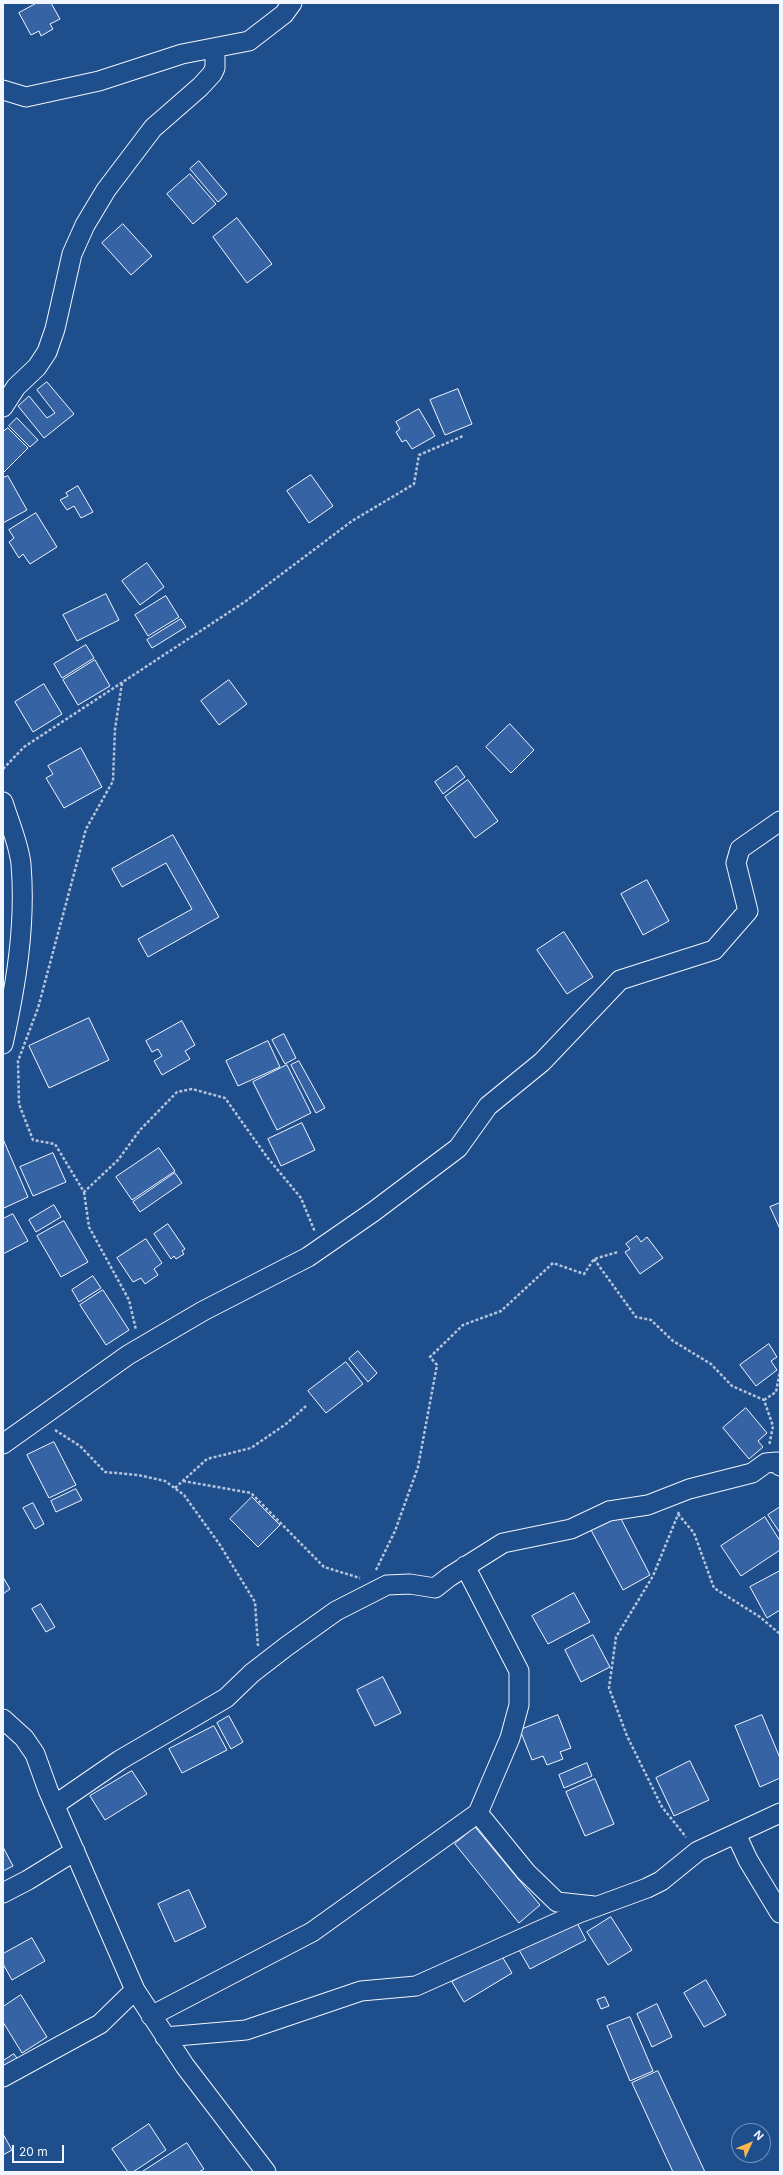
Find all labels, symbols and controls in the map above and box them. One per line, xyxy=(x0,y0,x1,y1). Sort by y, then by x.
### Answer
north arrow xyxy=(731,2123,771,2163)
text: N xyxy=(751,2127,767,2143)
scale bar xyxy=(14,2137,66,2163)
text: 20 m xyxy=(19,2144,48,2159)

